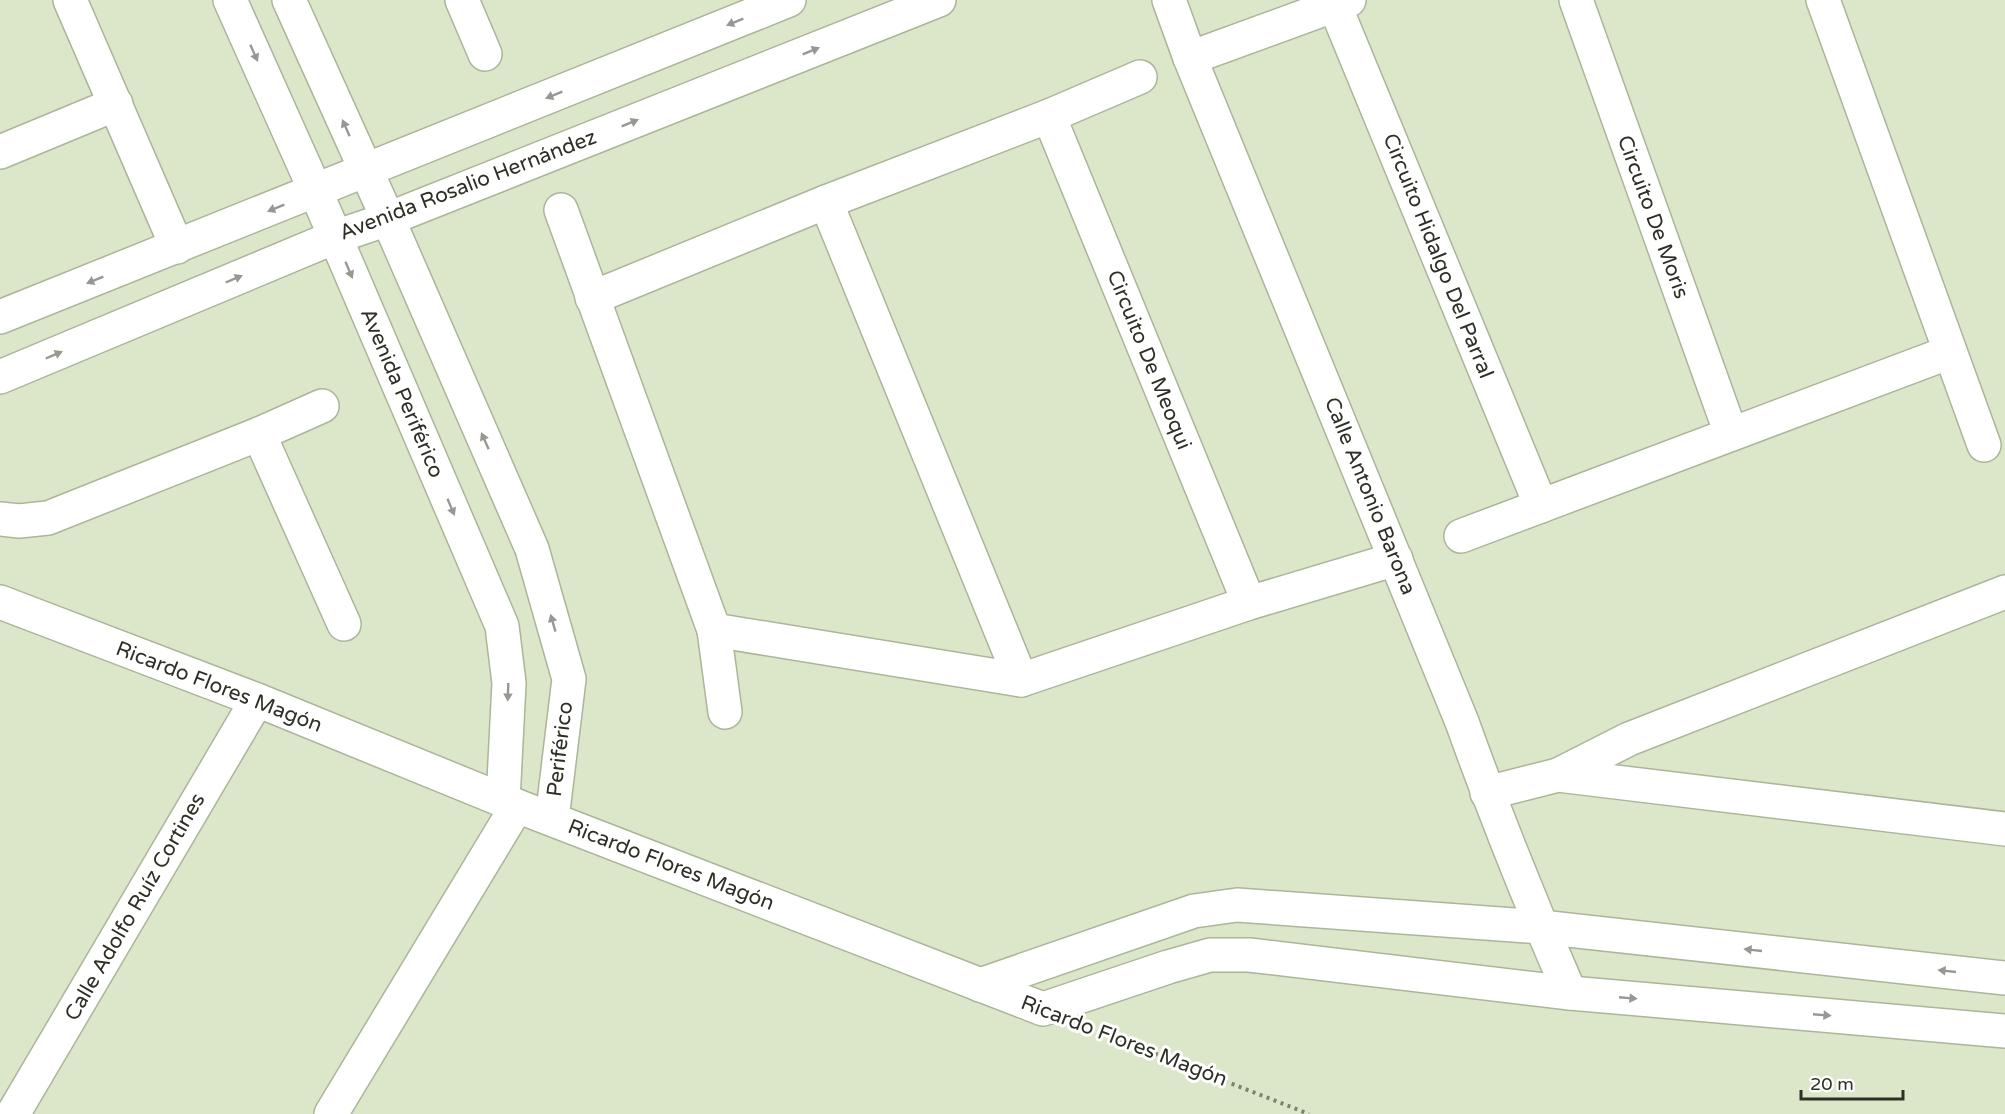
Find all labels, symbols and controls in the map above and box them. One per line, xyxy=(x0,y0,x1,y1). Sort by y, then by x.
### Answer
one-way arrow xyxy=(726,18,744,27)
one-way arrow xyxy=(249,45,259,63)
one-way arrow xyxy=(802,45,820,55)
one-way arrow xyxy=(545,90,563,100)
one-way arrow xyxy=(621,117,639,127)
one-way arrow xyxy=(341,119,350,137)
street label: Avenida Rosalio Hernández xyxy=(336,124,600,246)
street label: Circuito Hidalgo Del Parral xyxy=(1377,130,1499,382)
street label: Circuito De Moris xyxy=(1612,132,1694,302)
one-way arrow xyxy=(267,203,285,213)
one-way arrow xyxy=(344,262,354,280)
street label: Circuito De Meoqui xyxy=(1102,267,1196,453)
one-way arrow xyxy=(225,274,243,284)
one-way arrow xyxy=(86,275,104,285)
street label: Avenida Periférico xyxy=(355,304,449,482)
one-way arrow xyxy=(45,350,63,359)
street label: Calle Antonio Barona xyxy=(1319,394,1421,598)
one-way arrow xyxy=(480,432,489,449)
one-way arrow xyxy=(446,499,456,517)
one-way arrow xyxy=(548,614,557,632)
street label: Ricardo Flores Magón xyxy=(112,636,326,738)
one-way arrow xyxy=(504,682,513,701)
street label: Periférico xyxy=(542,700,578,798)
street label: Calle Adolfo Ruíz Cortines xyxy=(60,789,210,1025)
street label: Ricardo Flores Magón xyxy=(564,814,778,916)
one-way arrow xyxy=(1743,945,1762,955)
one-way arrow xyxy=(1937,967,1956,976)
street label: Ricardo Flores Magón xyxy=(1017,990,1231,1092)
one-way arrow xyxy=(1619,993,1638,1003)
one-way arrow xyxy=(1813,1010,1832,1020)
scale bar xyxy=(1801,1063,1903,1101)
text: 20 m xyxy=(1810,1073,1854,1095)

